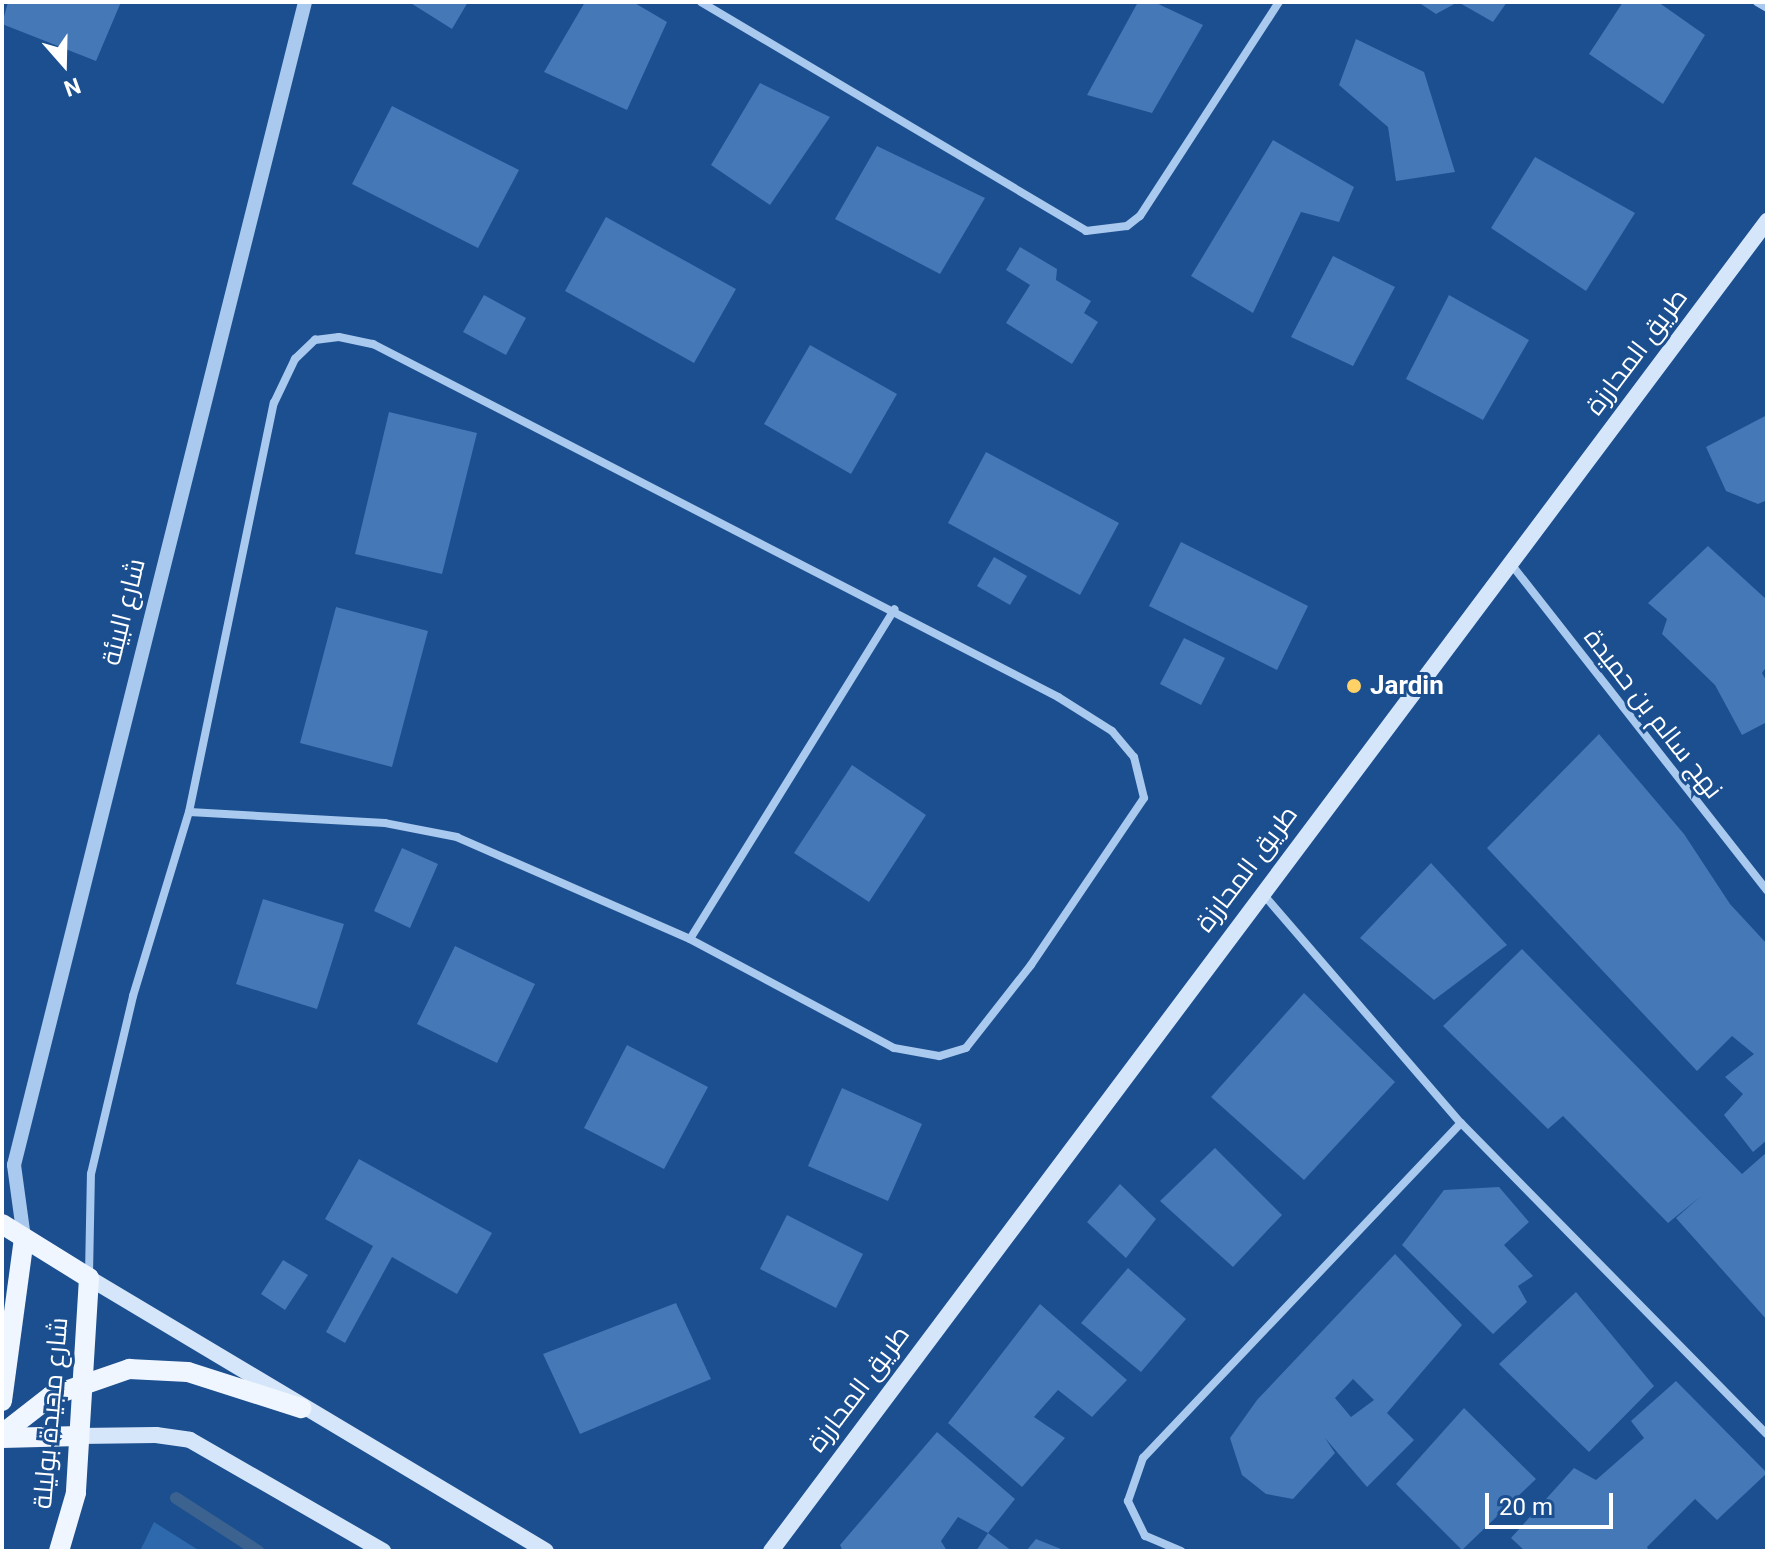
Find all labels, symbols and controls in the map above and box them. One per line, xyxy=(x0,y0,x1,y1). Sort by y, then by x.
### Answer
north arrow xyxy=(24,24,104,104)
text: N xyxy=(61,73,84,101)
street label: طريق المحارزة xyxy=(1579,283,1695,421)
street label: شارع البيئة xyxy=(96,555,152,669)
street label: نهج سالم بن حميدة xyxy=(1577,623,1729,805)
place label: Jardin xyxy=(1370,670,1444,702)
marker: Jardin xyxy=(1345,677,1363,695)
street label: طريق المحارزة xyxy=(1189,800,1305,938)
street label: شارع مجيدة بوليلة xyxy=(27,1316,75,1510)
street label: طريق المحارزة xyxy=(801,1320,917,1458)
scale bar xyxy=(1489,1477,1617,1527)
text: 20 m xyxy=(1499,1493,1553,1521)

